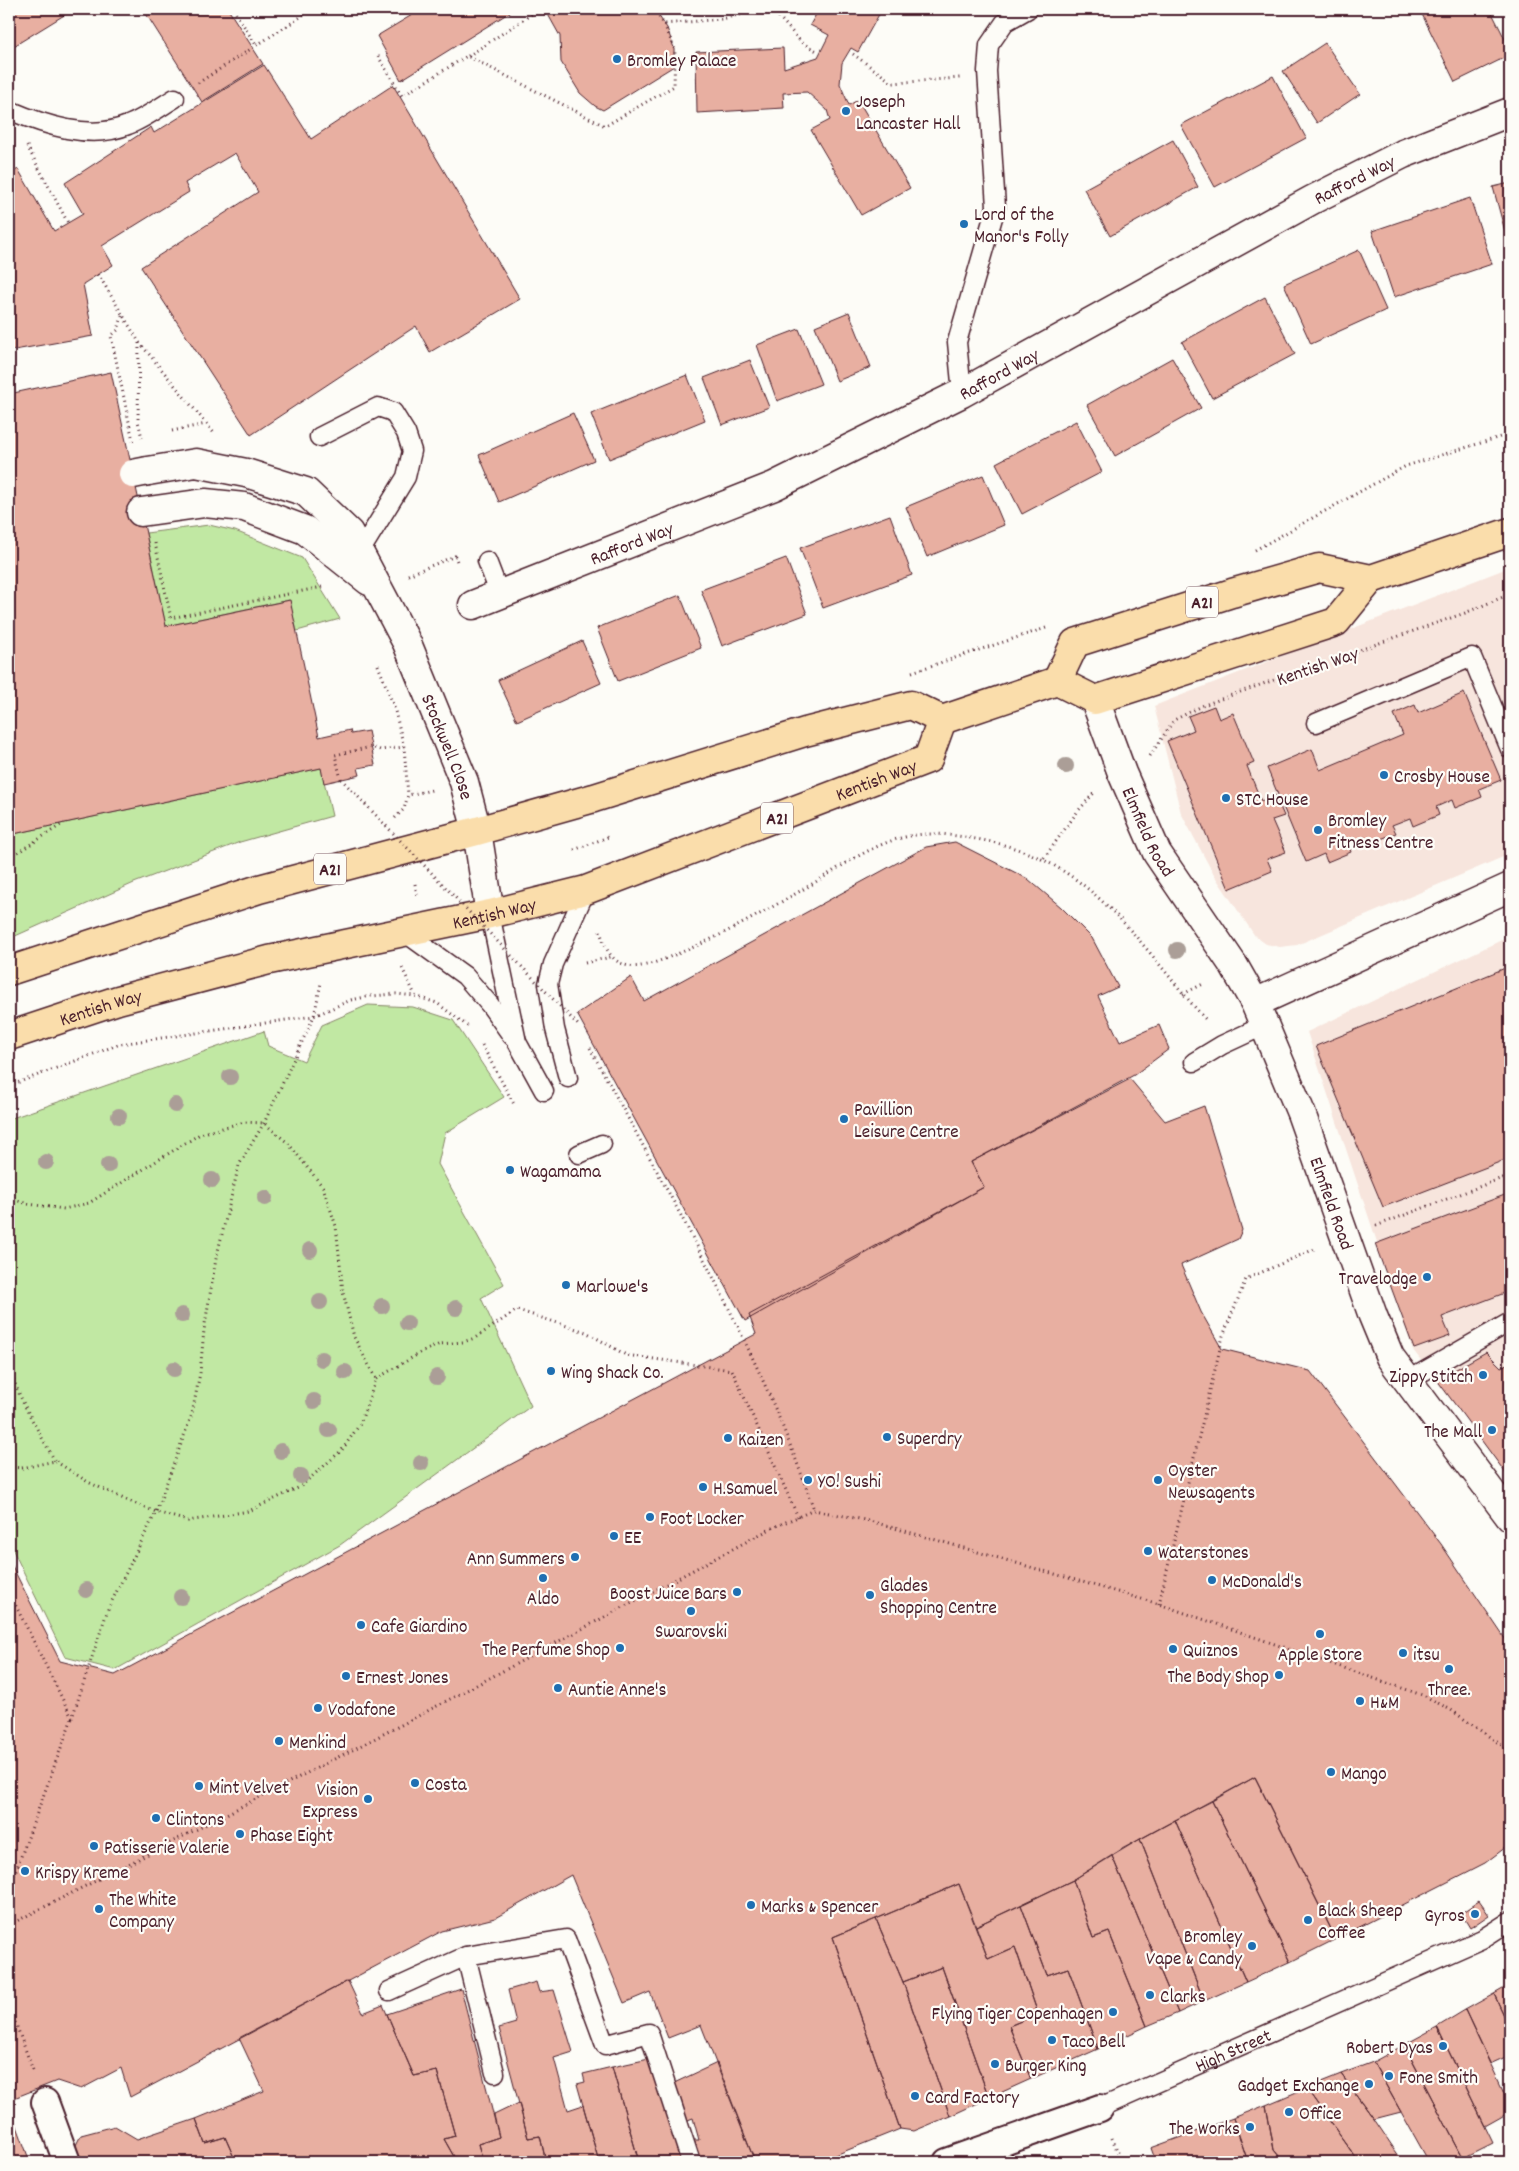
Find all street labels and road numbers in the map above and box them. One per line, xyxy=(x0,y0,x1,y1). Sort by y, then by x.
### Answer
street label: Rafford Way xyxy=(1310,150,1401,214)
street label: Rafford Way xyxy=(955,343,1045,409)
street label: Rafford Way xyxy=(587,517,678,574)
road number: A21 xyxy=(1186,586,1218,618)
street label: Kentish Way xyxy=(1274,642,1363,695)
street label: Stockwell Close xyxy=(412,691,478,803)
street label: Kentish Way xyxy=(832,754,922,810)
street label: Elmfield Road xyxy=(1113,783,1179,883)
road number: A21 xyxy=(761,802,793,834)
road number: A21 xyxy=(314,854,346,884)
street label: Kentish Way xyxy=(451,893,540,938)
street label: Kentish Way xyxy=(57,984,146,1035)
street label: Elmfield Road xyxy=(1301,1154,1358,1254)
street label: High Street xyxy=(1192,2024,1276,2081)

